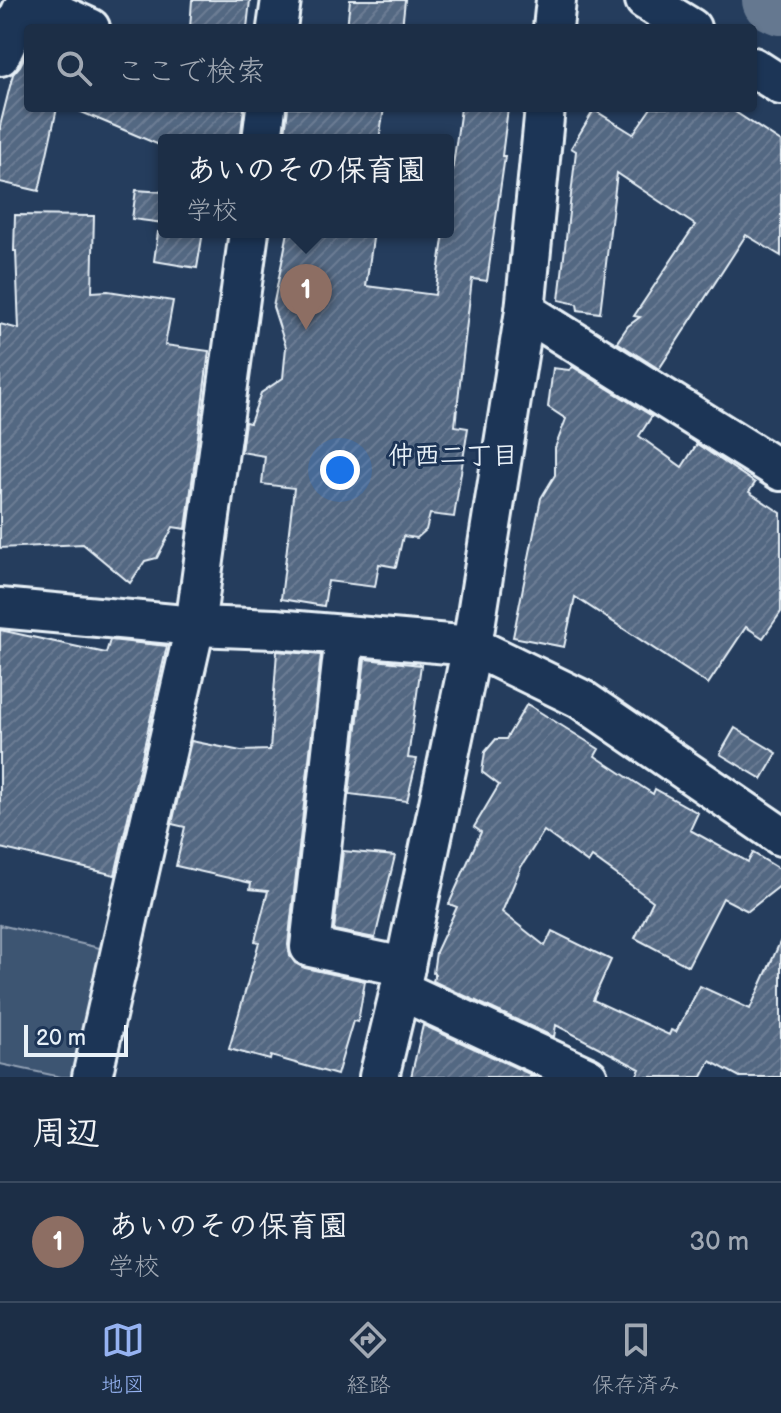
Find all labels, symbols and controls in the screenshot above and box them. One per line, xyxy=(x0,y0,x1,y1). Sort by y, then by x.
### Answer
search box xyxy=(24,24,757,112)
icon: search xyxy=(52,46,96,90)
text: ここで検索 xyxy=(116,54,266,90)
popup xyxy=(158,134,454,238)
text: あいのその保育園 xyxy=(186,153,426,189)
text: 学校 xyxy=(186,196,238,227)
pin: 1 xyxy=(280,264,332,330)
district label: 仲西二丁目 xyxy=(388,441,518,472)
your location xyxy=(320,450,360,490)
scale bar xyxy=(24,1021,128,1057)
text: 20 m xyxy=(36,1025,86,1052)
text: 周辺 xyxy=(32,1113,100,1154)
text: あいのその保育園 xyxy=(108,1209,348,1245)
text: 1 xyxy=(53,1227,63,1258)
text: 30 m xyxy=(689,1227,749,1258)
text: 学校 xyxy=(108,1252,160,1283)
tab: 地図 xyxy=(101,1318,145,1399)
tab: 経路 xyxy=(346,1318,390,1399)
tab: 保存済み xyxy=(592,1318,680,1399)

